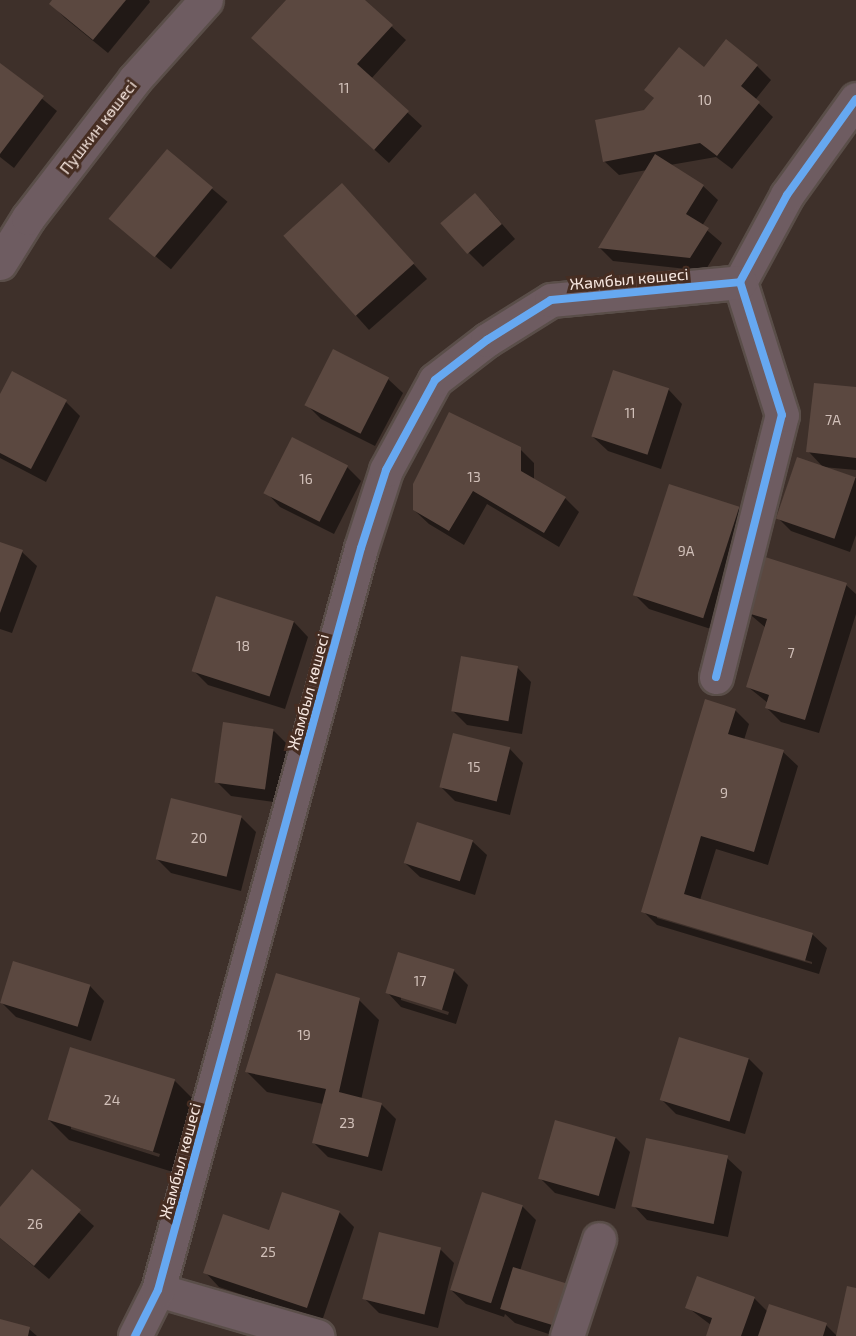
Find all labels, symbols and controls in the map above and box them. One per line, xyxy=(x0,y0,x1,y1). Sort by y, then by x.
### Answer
street label: Пушкин көшесі xyxy=(55,76,141,178)
house number: 11 xyxy=(338,80,350,96)
house number: 10 xyxy=(698,92,712,108)
street label: Жамбыл көшесі xyxy=(569,264,689,294)
house number: 11 xyxy=(624,405,636,421)
house number: 7А xyxy=(825,412,841,428)
house number: 13 xyxy=(467,469,481,485)
house number: 16 xyxy=(299,471,313,487)
house number: 9А xyxy=(678,543,694,559)
street label: Жамбыл көшесі xyxy=(283,632,333,752)
house number: 18 xyxy=(236,638,250,654)
house number: 7 xyxy=(787,645,795,661)
house number: 15 xyxy=(467,759,481,775)
house number: 9 xyxy=(720,785,728,801)
house number: 20 xyxy=(191,830,207,846)
house number: 17 xyxy=(414,973,426,989)
house number: 19 xyxy=(297,1027,311,1043)
house number: 24 xyxy=(104,1092,120,1108)
street label: Жамбыл көшесі xyxy=(155,1101,205,1221)
house number: 23 xyxy=(339,1115,355,1131)
house number: 26 xyxy=(27,1216,43,1232)
house number: 25 xyxy=(260,1244,276,1260)

